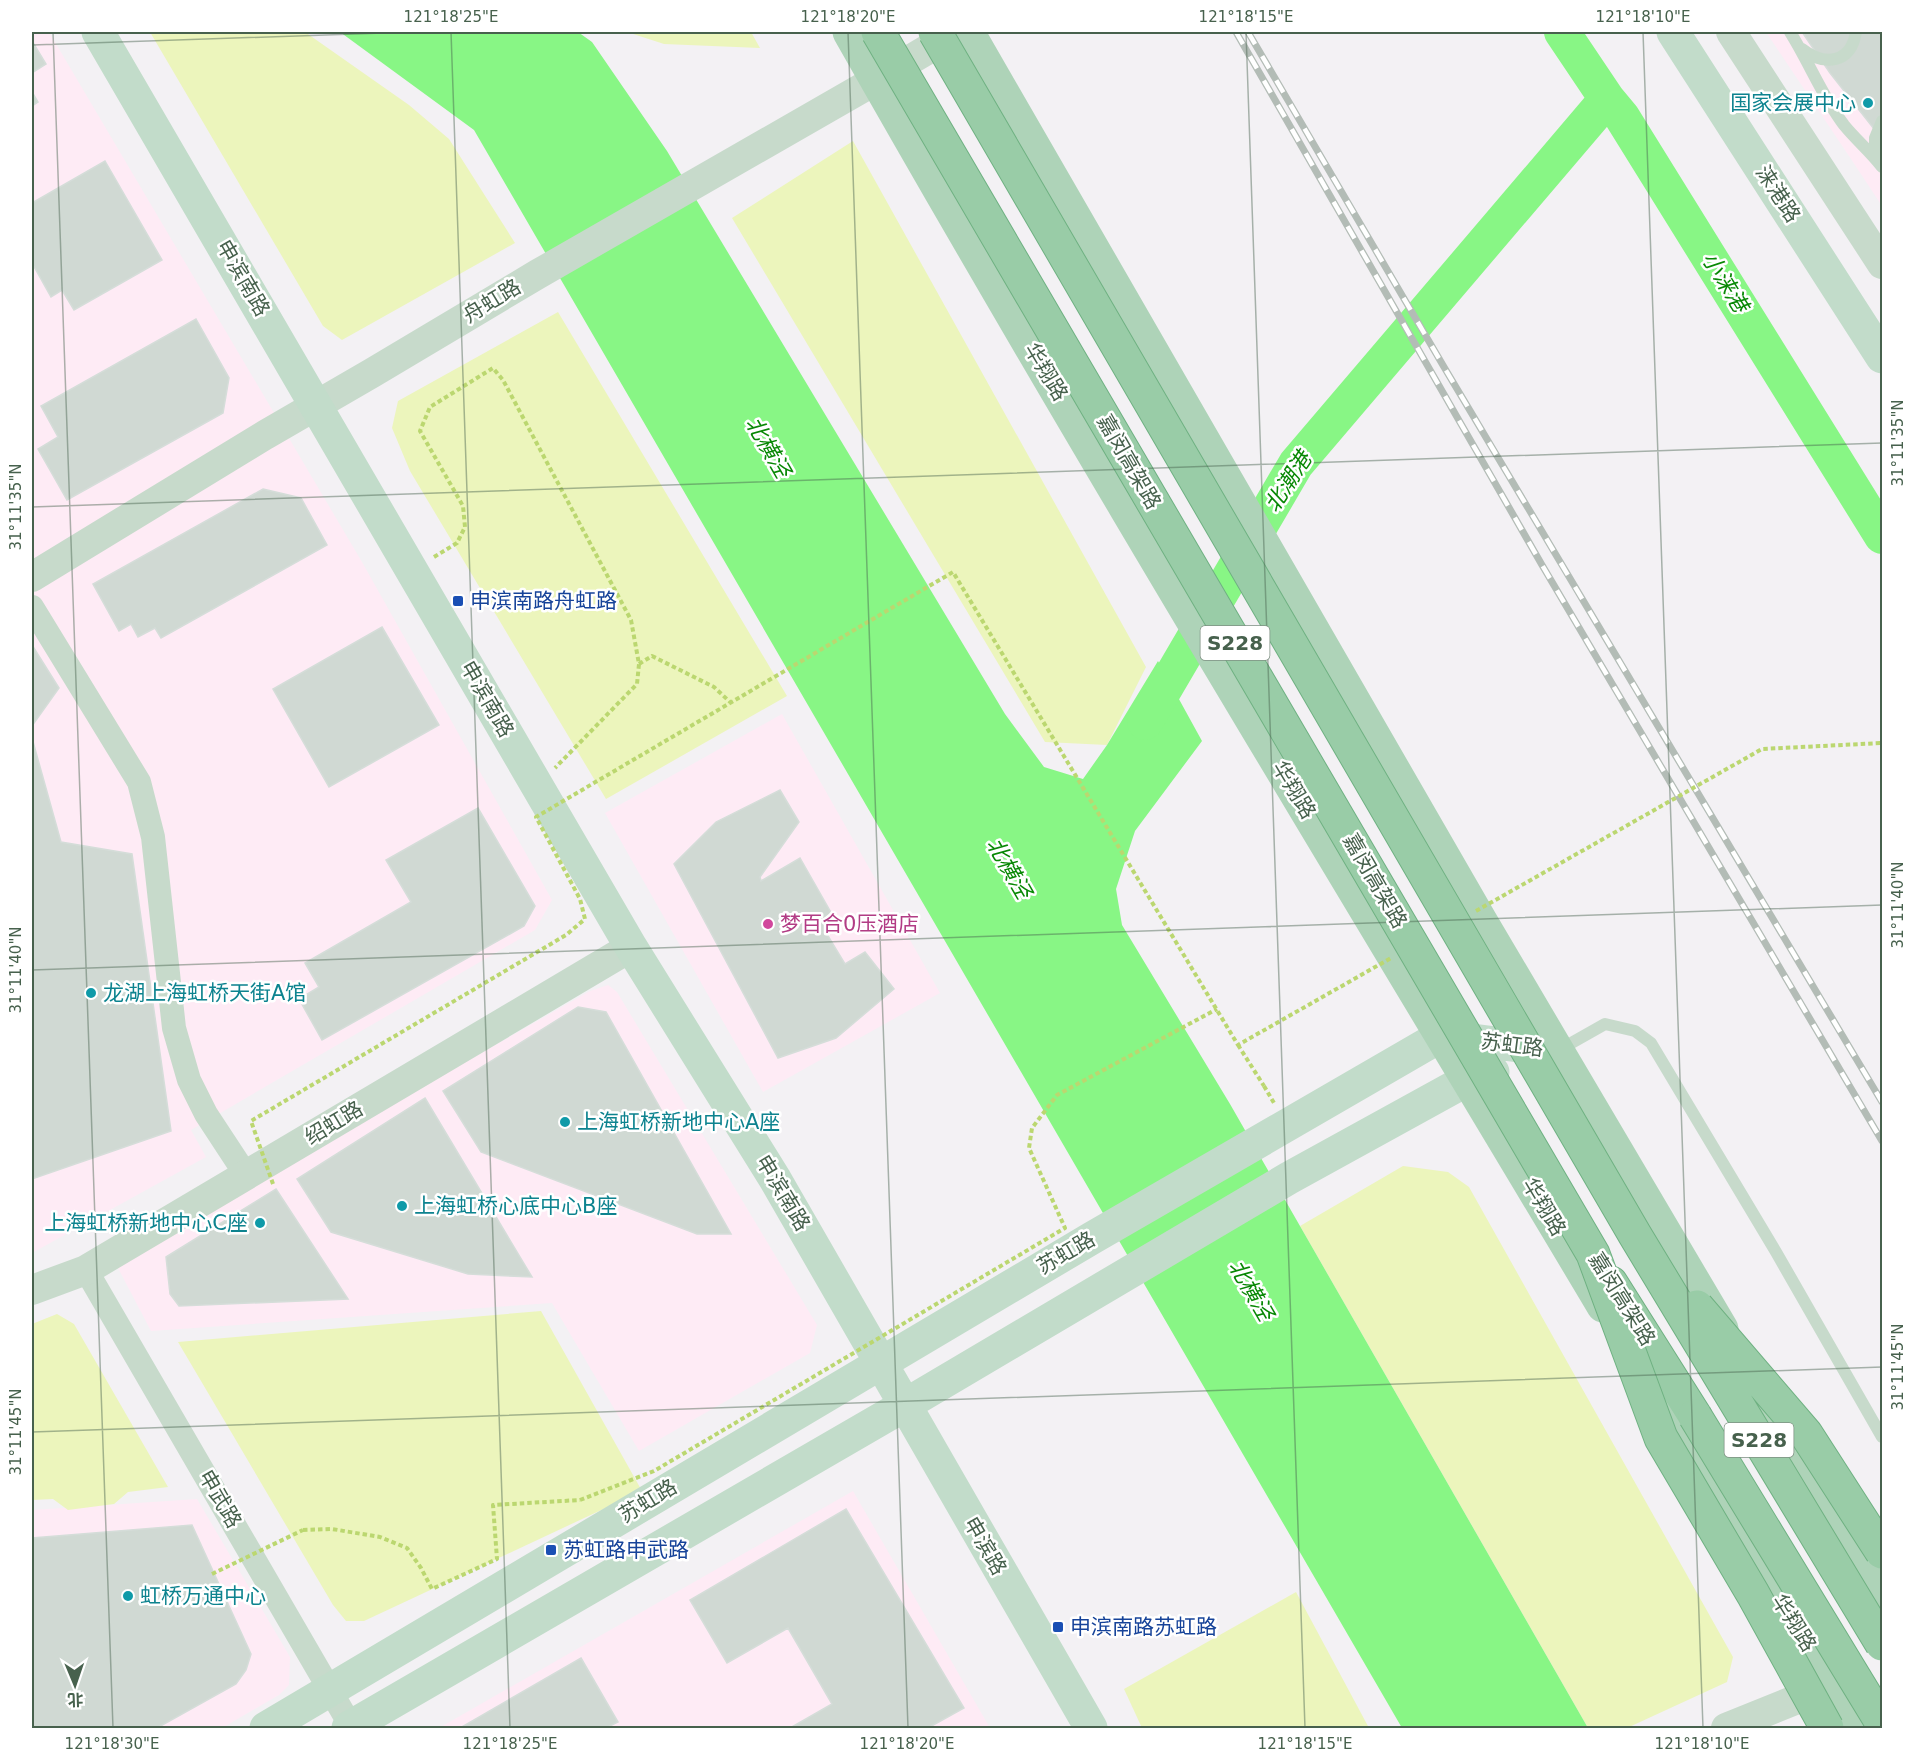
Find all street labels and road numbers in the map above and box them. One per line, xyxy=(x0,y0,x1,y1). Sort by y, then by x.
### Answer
street label: 涞港路 xyxy=(1751,161,1805,227)
street label: 申滨南路 xyxy=(212,236,274,320)
street label: 舟虹路 xyxy=(459,274,525,328)
street label: 华翔路 xyxy=(1019,339,1073,405)
street label: 嘉闵高架路 xyxy=(1092,411,1166,513)
road number: S228 xyxy=(1200,626,1270,660)
street label: 申滨南路 xyxy=(456,657,518,741)
street label: 华翔路 xyxy=(1267,757,1321,823)
street label: 嘉闵高架路 xyxy=(1338,830,1412,932)
street label: 苏虹路 xyxy=(1479,1029,1545,1061)
street label: 绍虹路 xyxy=(301,1096,367,1150)
street label: 申滨南路 xyxy=(751,1151,815,1235)
street label: 华翔路 xyxy=(1517,1174,1571,1240)
street label: 苏虹路 xyxy=(1033,1227,1099,1279)
street label: 嘉闵高架路 xyxy=(1584,1248,1660,1350)
road number: S228 xyxy=(1724,1423,1794,1457)
street label: 申武路 xyxy=(194,1466,246,1532)
street label: 苏虹路 xyxy=(615,1474,681,1528)
street label: 申滨路 xyxy=(959,1513,1011,1579)
street label: 华翔路 xyxy=(1767,1590,1821,1656)

